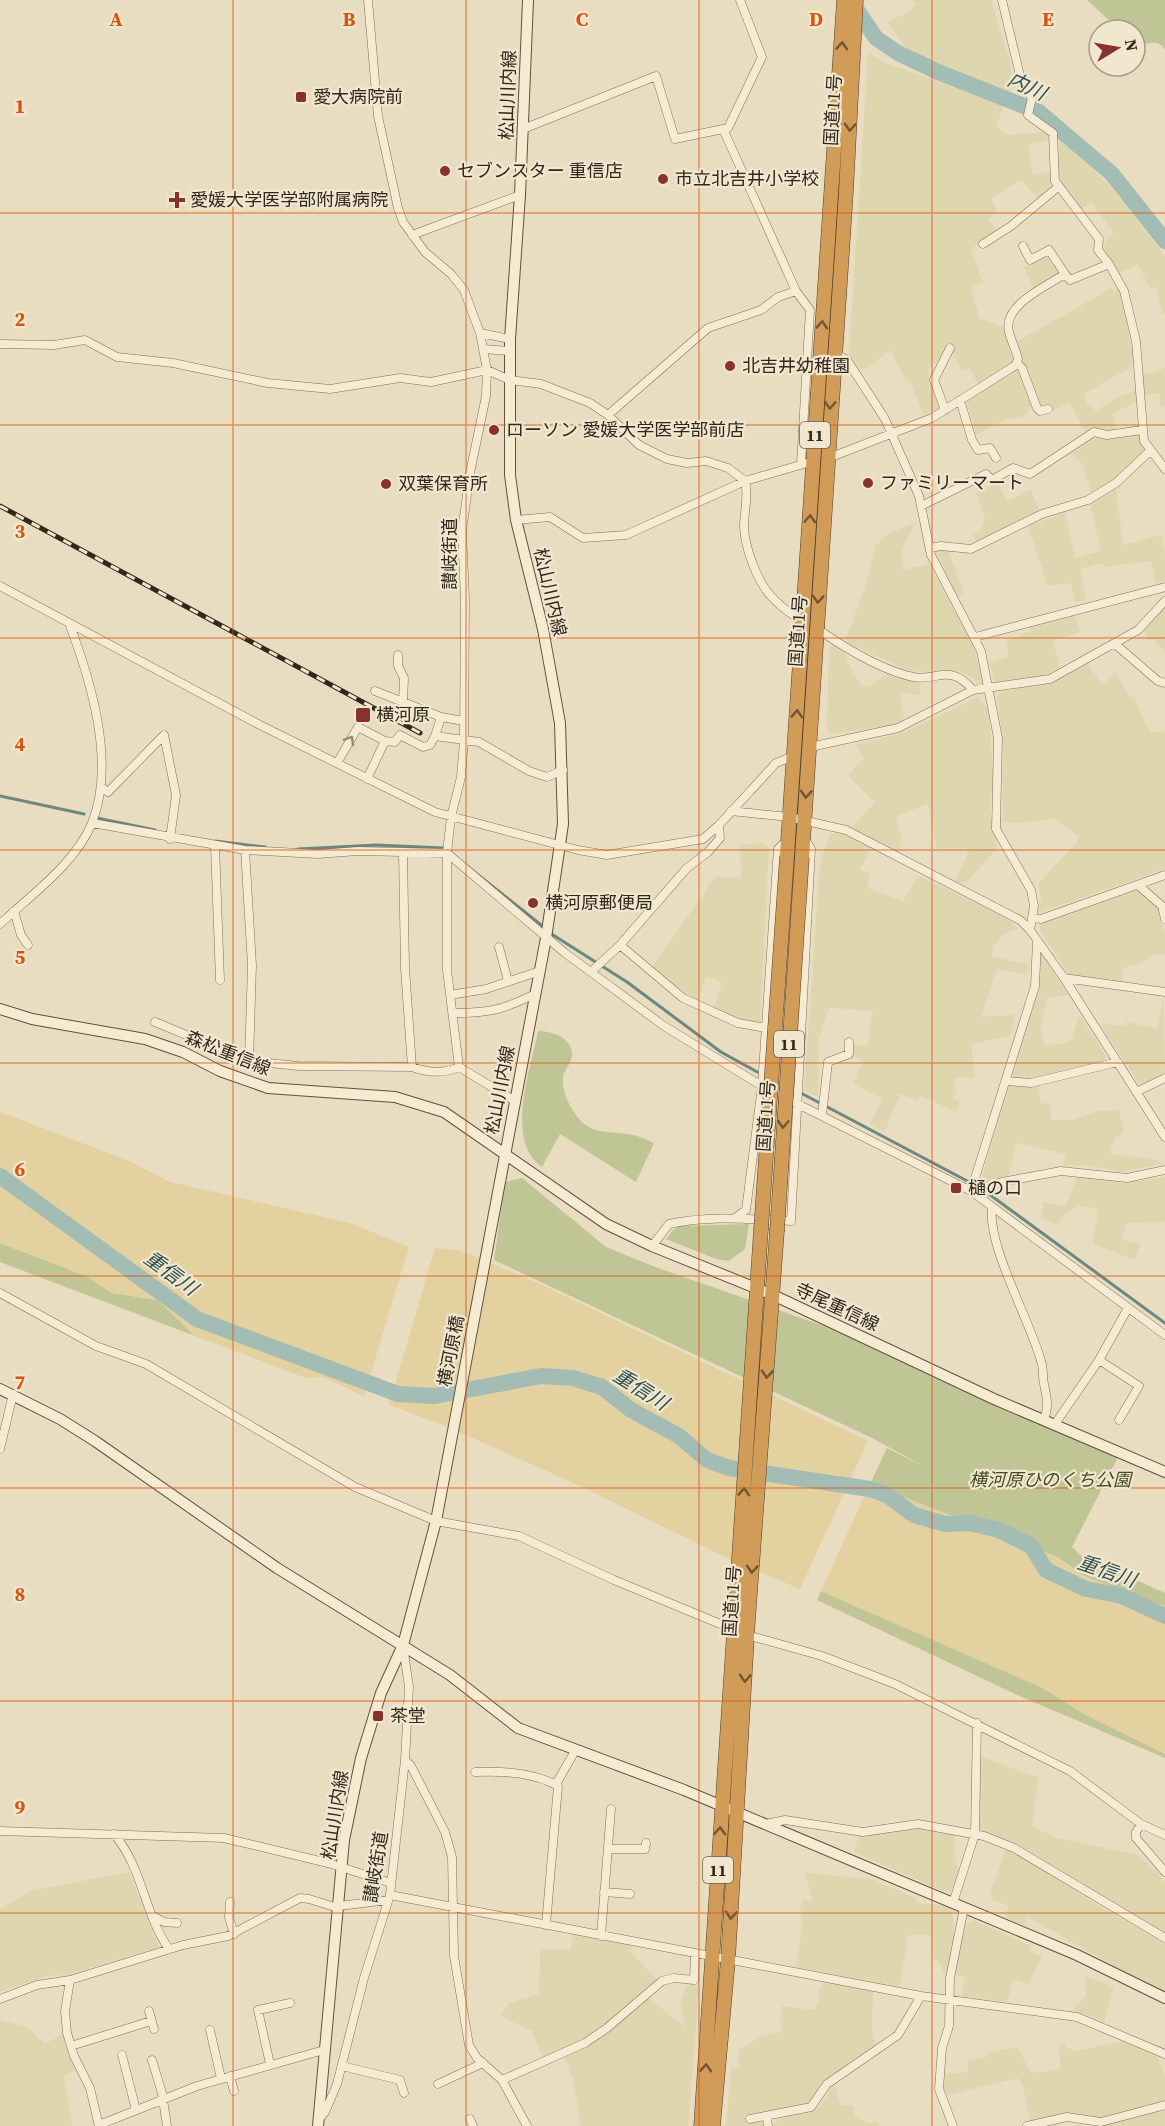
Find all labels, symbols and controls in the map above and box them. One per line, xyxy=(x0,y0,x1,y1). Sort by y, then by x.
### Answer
text: A xyxy=(109,5,123,33)
text: B xyxy=(342,5,356,33)
text: C xyxy=(576,5,588,33)
text: D xyxy=(809,5,823,33)
text: E xyxy=(1042,5,1054,33)
north arrow xyxy=(1087,18,1147,78)
text: N xyxy=(1120,37,1144,53)
one-way arrow xyxy=(835,42,848,51)
street label: 松山川内線 xyxy=(493,50,522,140)
water label: 内川 xyxy=(1003,65,1053,108)
street label: 国道11号 xyxy=(818,73,847,147)
place label: 愛大病院前 xyxy=(313,84,403,109)
marker: 愛大病院前 xyxy=(294,90,308,104)
text: 1 xyxy=(15,92,25,120)
one-way arrow xyxy=(844,122,857,131)
place label: セブンスター 重信店 xyxy=(457,158,623,183)
marker: セブンスター 重信店 xyxy=(438,164,452,178)
place label: 市立北吉井小学校 xyxy=(675,166,819,191)
marker: 市立北吉井小学校 xyxy=(656,172,670,186)
place label: 愛媛大学医学部附属病院 xyxy=(190,187,388,212)
marker: 愛媛大学医学部附属病院 xyxy=(168,191,186,209)
text: 2 xyxy=(15,305,26,333)
one-way arrow xyxy=(816,320,829,329)
place label: 北吉井幼稚園 xyxy=(742,353,850,378)
marker: 北吉井幼稚園 xyxy=(723,359,737,373)
one-way arrow xyxy=(824,400,837,409)
place label: ローソン 愛媛大学医学部前店 xyxy=(506,417,744,442)
road number: 11 xyxy=(800,422,830,448)
marker: ローソン 愛媛大学医学部前店 xyxy=(487,423,501,437)
place label: ファミリーマート xyxy=(880,470,1024,495)
place label: 双葉保育所 xyxy=(398,471,488,496)
marker: ファミリーマート xyxy=(861,476,875,490)
marker: 双葉保育所 xyxy=(379,477,393,491)
one-way arrow xyxy=(804,515,817,524)
text: 3 xyxy=(15,517,26,545)
street label: 讃岐街道 xyxy=(437,518,462,590)
street label: 松山川内線 xyxy=(528,545,573,639)
street label: 国道11号 xyxy=(783,594,812,668)
one-way arrow xyxy=(811,595,824,604)
place label: 横河原 xyxy=(376,702,430,727)
marker: 横河原 xyxy=(354,706,372,724)
one-way arrow xyxy=(790,709,803,718)
text: 4 xyxy=(15,730,26,758)
one-way arrow xyxy=(343,735,355,746)
one-way arrow xyxy=(799,790,812,799)
place label: 横河原郵便局 xyxy=(545,890,653,915)
marker: 横河原郵便局 xyxy=(526,896,540,910)
text: 5 xyxy=(15,943,26,971)
street label: 森松重信線 xyxy=(182,1024,275,1081)
road number: 11 xyxy=(774,1031,804,1057)
street label: 松山川内線 xyxy=(479,1043,520,1136)
street label: 国道11号 xyxy=(751,1079,780,1153)
one-way arrow xyxy=(777,1120,790,1129)
text: 6 xyxy=(15,1155,26,1183)
place label: 樋の口 xyxy=(968,1175,1022,1200)
marker: 樋の口 xyxy=(949,1181,963,1195)
water label: 重信川 xyxy=(139,1244,205,1303)
street label: 寺尾重信線 xyxy=(791,1276,883,1337)
street label: 横河原橋 xyxy=(431,1313,470,1389)
water label: 重信川 xyxy=(608,1361,676,1418)
text: 7 xyxy=(15,1368,26,1396)
one-way arrow xyxy=(760,1370,773,1379)
park label: 横河原ひのくち公園 xyxy=(969,1467,1134,1492)
one-way arrow xyxy=(737,1487,750,1496)
water label: 重信川 xyxy=(1074,1548,1142,1595)
street label: 国道11号 xyxy=(717,1564,746,1638)
one-way arrow xyxy=(746,1564,759,1573)
text: 8 xyxy=(15,1580,25,1608)
one-way arrow xyxy=(739,1674,752,1683)
place label: 茶堂 xyxy=(390,1703,426,1728)
marker: 茶堂 xyxy=(371,1709,385,1723)
street label: 松山川内線 xyxy=(315,1769,354,1861)
text: 9 xyxy=(15,1793,26,1821)
one-way arrow xyxy=(713,1827,726,1836)
street label: 讃岐街道 xyxy=(358,1829,393,1904)
road number: 11 xyxy=(703,1857,733,1883)
one-way arrow xyxy=(725,1910,738,1919)
one-way arrow xyxy=(699,2063,712,2072)

